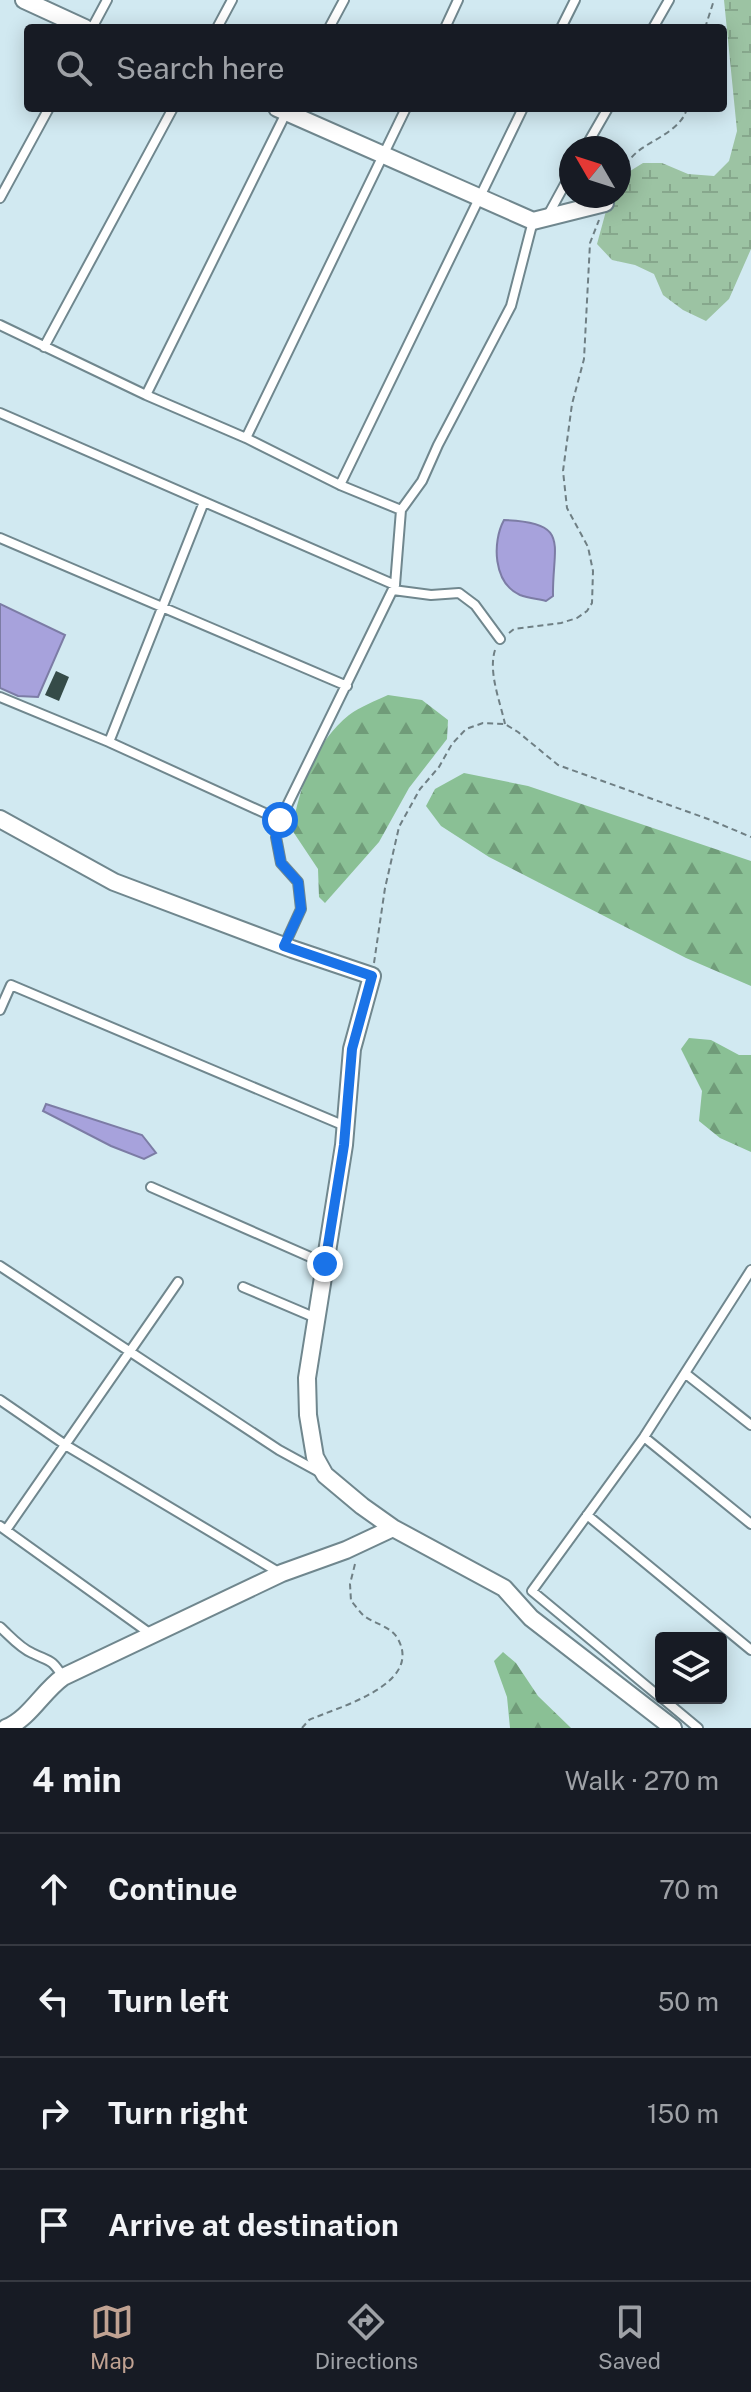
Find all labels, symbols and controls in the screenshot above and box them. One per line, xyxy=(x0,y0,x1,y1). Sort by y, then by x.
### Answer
search box xyxy=(24,24,727,112)
icon: search xyxy=(52,46,96,90)
text: Search here xyxy=(116,50,284,86)
north arrow xyxy=(559,136,631,208)
route start xyxy=(262,802,298,838)
route end xyxy=(307,1246,343,1282)
map controls xyxy=(655,1632,727,1704)
button: layers xyxy=(655,1632,727,1704)
text: 4 min xyxy=(32,1760,122,1800)
text: Walk · 270 m xyxy=(565,1765,719,1796)
icon: ahead xyxy=(32,1867,76,1911)
text: Continue xyxy=(108,1871,238,1907)
text: 70 m xyxy=(659,1874,719,1905)
icon: left xyxy=(32,1979,76,2023)
text: Turn left xyxy=(108,1983,229,2019)
text: 50 m xyxy=(658,1986,719,2017)
icon: right xyxy=(32,2091,76,2135)
text: Turn right xyxy=(108,2095,248,2131)
text: 150 m xyxy=(647,2098,719,2129)
icon: arrive xyxy=(32,2203,76,2247)
text: Arrive at destination xyxy=(108,2207,399,2243)
tab: Map xyxy=(90,2300,135,2374)
tab: Directions xyxy=(315,2300,418,2374)
tab: Saved xyxy=(598,2300,661,2374)

